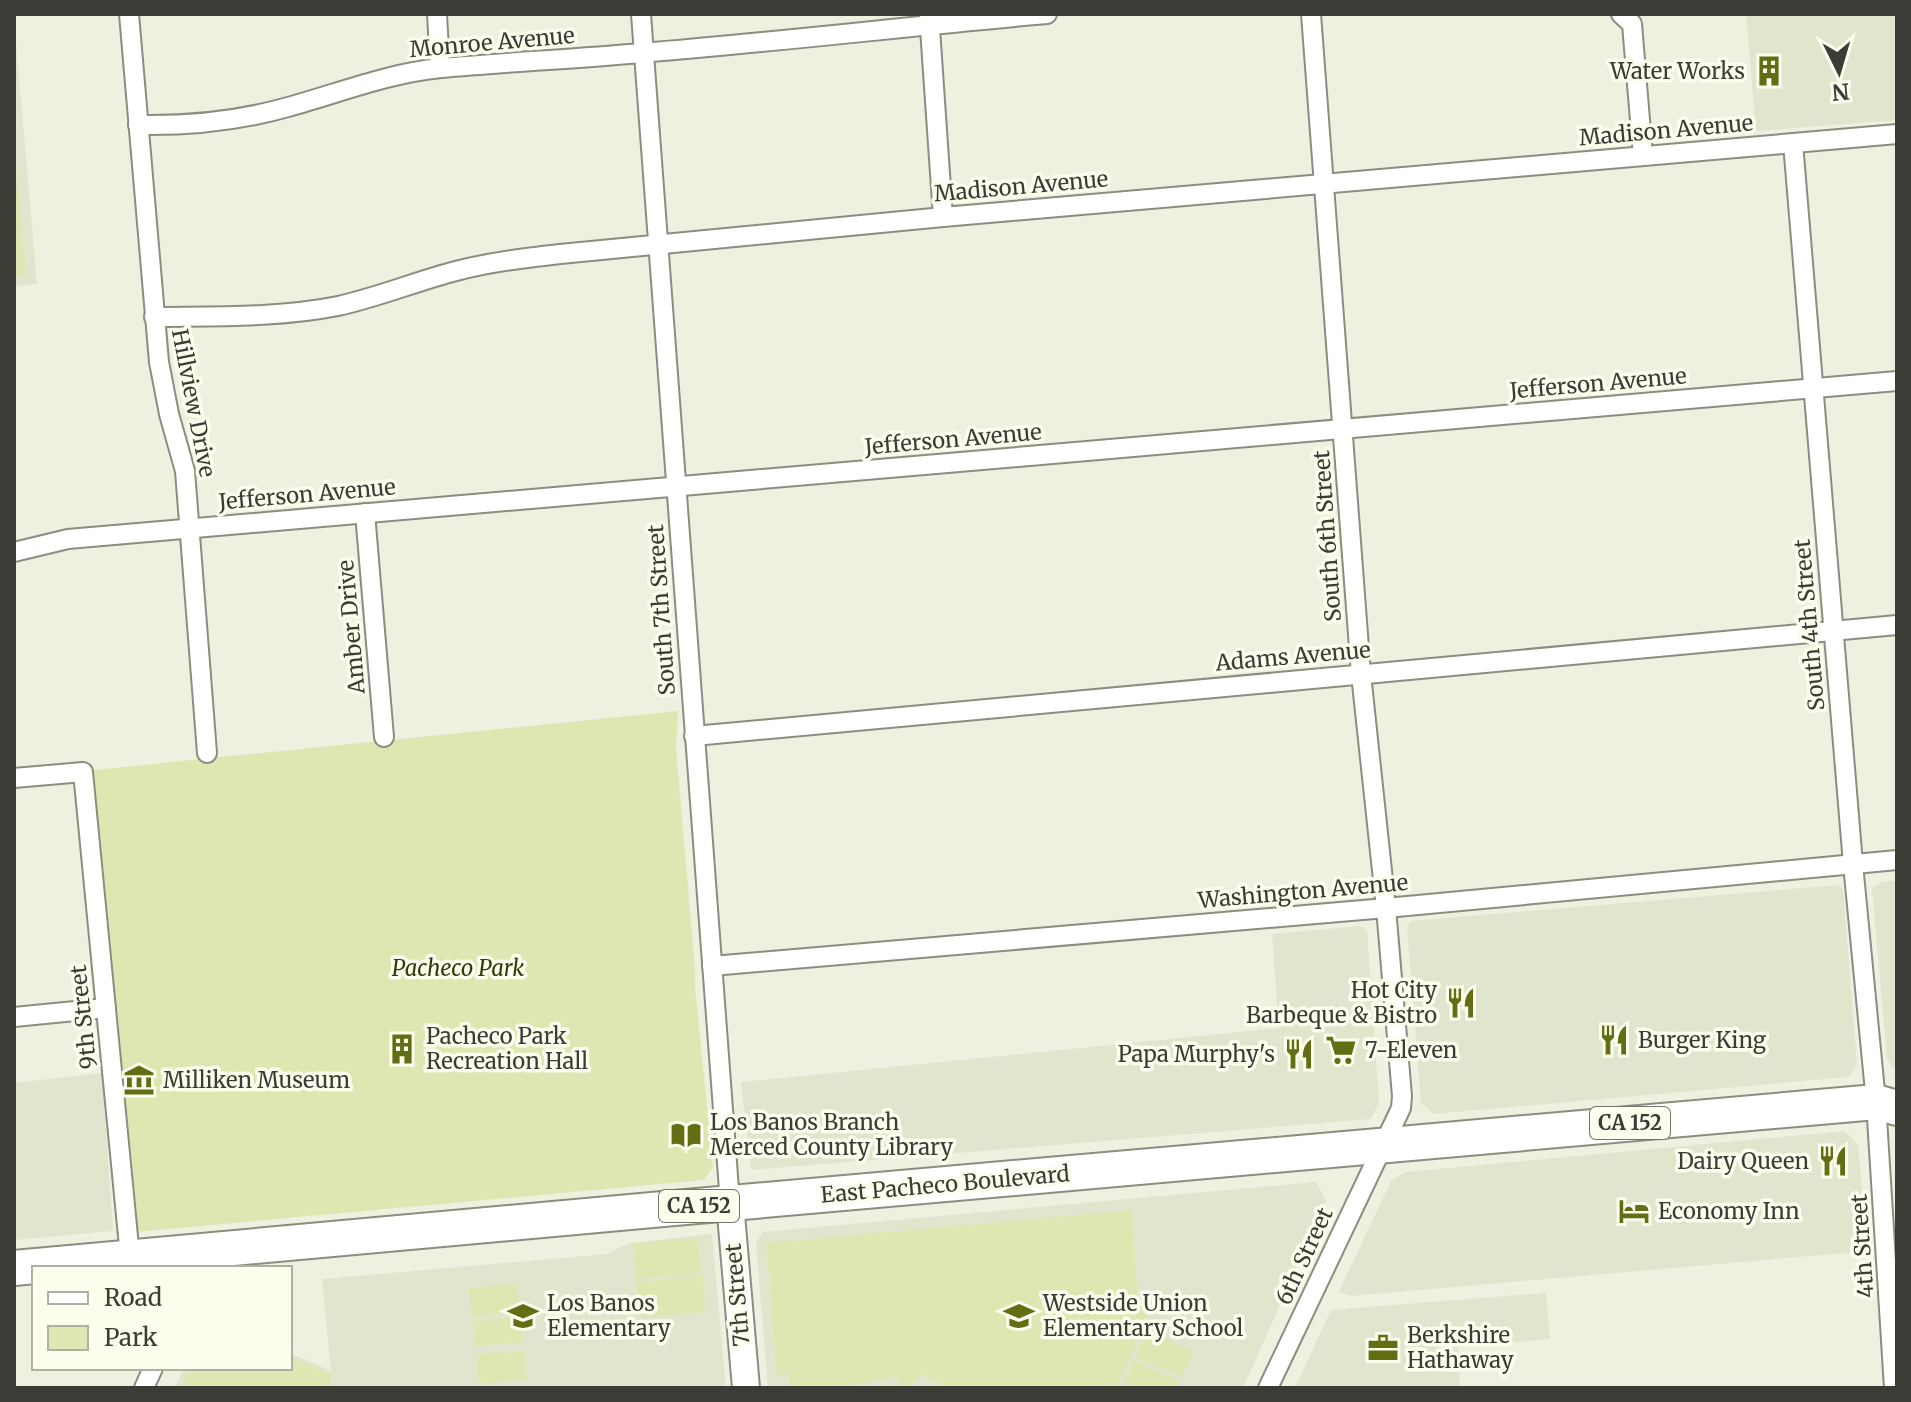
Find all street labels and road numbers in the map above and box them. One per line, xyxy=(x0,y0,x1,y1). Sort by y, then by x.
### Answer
street label: Monroe Avenue xyxy=(408,21,576,63)
street label: Madison Avenue xyxy=(1578,108,1754,152)
street label: Madison Avenue xyxy=(933,164,1109,208)
street label: Hillview Drive xyxy=(166,327,222,479)
street label: Jefferson Avenue xyxy=(1507,361,1688,405)
street label: Jefferson Avenue xyxy=(862,417,1043,461)
street label: South 6th Street xyxy=(1307,449,1347,623)
street label: Jefferson Avenue xyxy=(216,472,397,516)
street label: South 7th Street xyxy=(641,523,681,696)
street label: South 4th Street xyxy=(1788,538,1830,712)
street label: Amber Drive xyxy=(331,559,371,696)
street label: Adams Avenue xyxy=(1213,635,1372,677)
street label: Washington Avenue xyxy=(1196,868,1409,914)
street label: 9th Street xyxy=(64,963,102,1070)
road number: CA 152 xyxy=(1590,1107,1670,1139)
street label: East Pacheco Boulevard xyxy=(819,1159,1071,1209)
road number: CA 152 xyxy=(659,1190,739,1222)
street label: 4th Street xyxy=(1844,1193,1880,1299)
street label: 6th Street xyxy=(1269,1202,1339,1309)
street label: 7th Street xyxy=(719,1242,755,1348)

